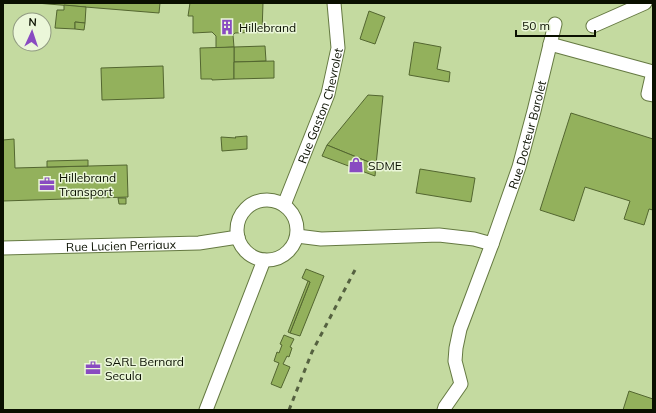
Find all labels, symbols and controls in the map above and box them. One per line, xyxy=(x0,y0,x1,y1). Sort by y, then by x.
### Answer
north arrow xyxy=(12,12,52,52)
scale bar xyxy=(516,12,595,38)
text: N xyxy=(28,15,37,29)
building icon: Hillebrand xyxy=(218,18,236,36)
text: 50 m xyxy=(522,18,550,33)
place label: Hillebrand xyxy=(239,20,296,35)
street label: Rue Gaston Chevrolet xyxy=(294,46,345,165)
street label: Rue Docteur Barolet xyxy=(504,79,549,191)
shop icon: SDME xyxy=(347,156,365,174)
place label: SDME xyxy=(368,158,402,173)
place label: Hillebrand Transport xyxy=(59,170,116,199)
office icon: Hillebrand Transport xyxy=(38,175,56,193)
street label: Rue Lucien Perriaux xyxy=(66,236,177,254)
place label: SARL Bernard Secula xyxy=(105,354,184,383)
office icon: SARL Bernard Secula xyxy=(84,359,102,377)

